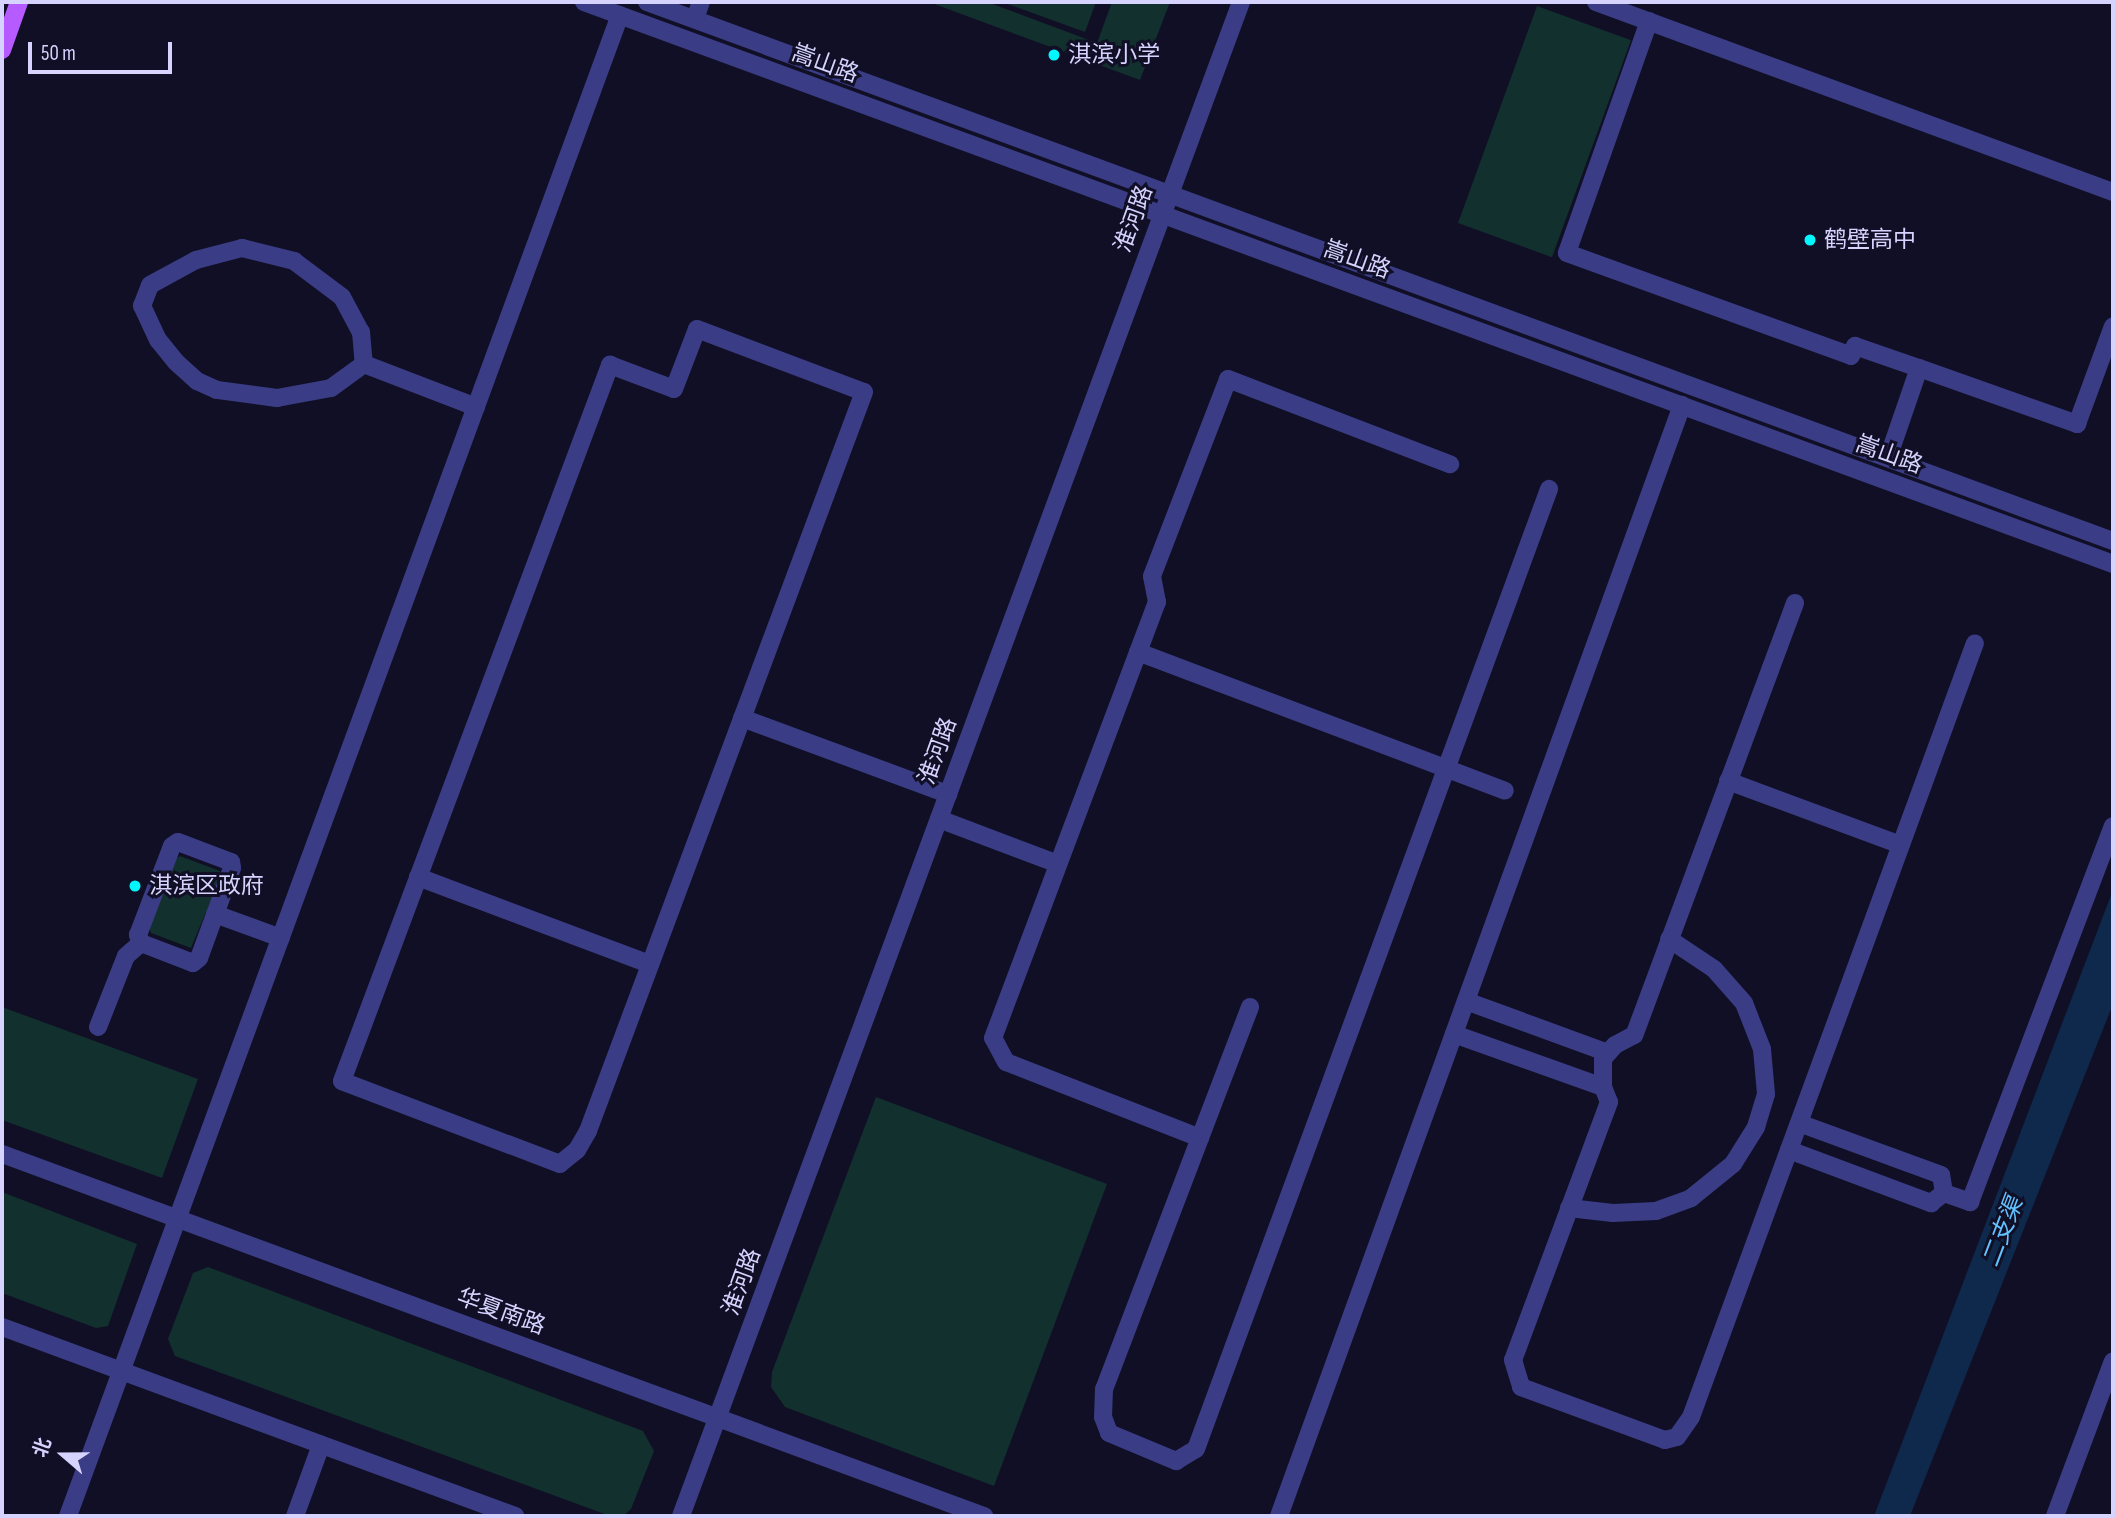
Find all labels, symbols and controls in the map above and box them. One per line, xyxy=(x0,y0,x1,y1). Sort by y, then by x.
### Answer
scale bar xyxy=(32,28,175,72)
street label: 嵩山路 xyxy=(788,39,862,89)
text: 50 m xyxy=(41,41,76,66)
place label: 淇滨小学 xyxy=(1068,41,1160,69)
marker: 淇滨小学 xyxy=(1046,47,1062,63)
street label: 淮河路 xyxy=(1109,182,1159,256)
place label: 鹤壁高中 xyxy=(1824,226,1916,254)
marker: 鹤壁高中 xyxy=(1802,232,1818,248)
street label: 嵩山路 xyxy=(1320,235,1394,285)
street label: 嵩山路 xyxy=(1852,430,1926,480)
street label: 淮河路 xyxy=(913,714,963,788)
place label: 淇滨区政府 xyxy=(149,872,264,900)
marker: 淇滨区政府 xyxy=(127,878,143,894)
water label: 二支渠 xyxy=(1977,1193,2029,1271)
street label: 淮河路 xyxy=(717,1245,767,1319)
street label: 华夏南路 xyxy=(453,1283,549,1341)
north arrow xyxy=(28,1420,98,1490)
text: 北 xyxy=(29,1435,57,1461)

